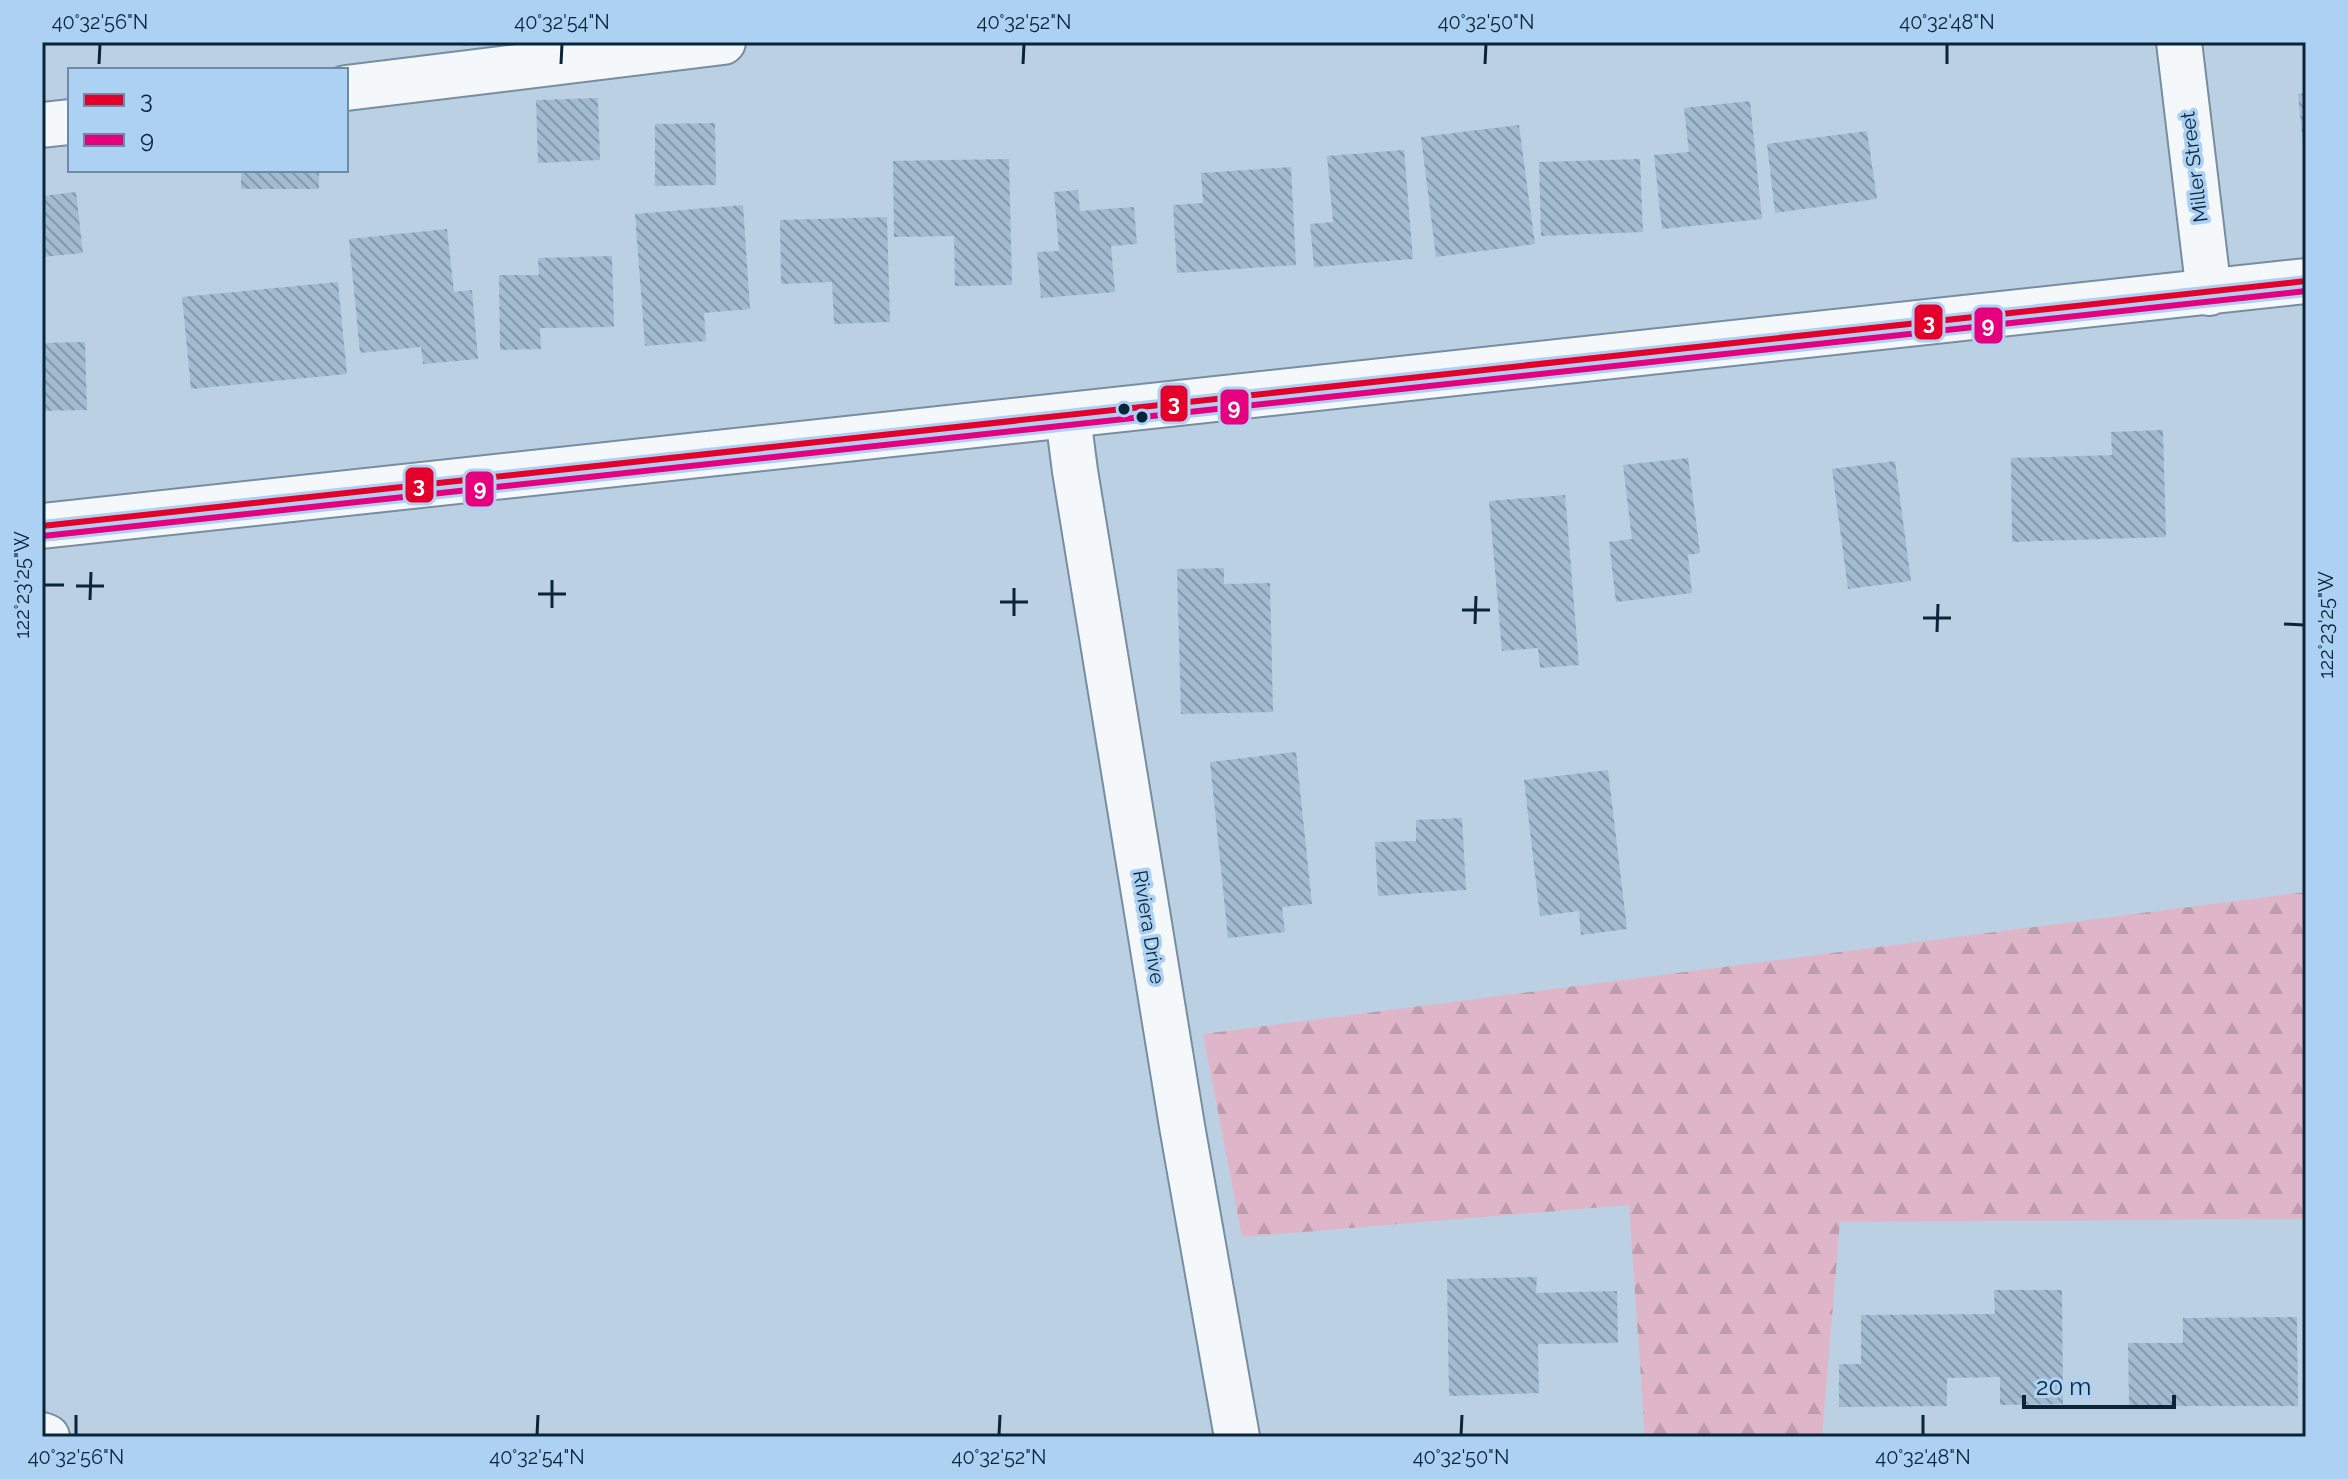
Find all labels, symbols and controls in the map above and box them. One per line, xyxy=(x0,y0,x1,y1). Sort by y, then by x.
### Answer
text: 40°32'56"N xyxy=(52,10,148,34)
text: 40°32'54"N xyxy=(514,10,610,34)
text: 40°32'52"N xyxy=(977,10,1072,34)
text: 40°32'50"N xyxy=(1438,10,1534,34)
text: 40°32'48"N xyxy=(1899,10,1995,34)
legend xyxy=(68,68,348,172)
text: 3 xyxy=(140,85,153,114)
street label: Miller Street xyxy=(2175,110,2213,224)
text: 9 xyxy=(140,125,154,154)
line badge: 3 xyxy=(1913,303,1944,341)
line badge: 9 xyxy=(1973,306,2004,345)
text: 3 xyxy=(1923,309,1935,335)
text: 9 xyxy=(1982,312,1995,338)
line badge: 3 xyxy=(1159,384,1189,423)
line badge: 9 xyxy=(1219,388,1250,426)
text: 3 xyxy=(1168,390,1180,416)
text: 9 xyxy=(1228,394,1241,420)
unlabelled marker xyxy=(1116,401,1132,417)
unlabelled marker xyxy=(1134,409,1150,425)
line badge: 3 xyxy=(404,466,435,504)
line badge: 9 xyxy=(464,470,495,508)
text: 3 xyxy=(413,472,425,498)
text: 9 xyxy=(474,475,487,501)
text: 122°23'25"W xyxy=(10,531,34,639)
text: 122°23'25"W xyxy=(2314,571,2338,679)
street label: Riviera Drive xyxy=(1128,868,1170,986)
scale bar xyxy=(2024,1359,2174,1409)
text: 20 m xyxy=(2036,1372,2091,1401)
text: 40°32'56"N xyxy=(28,1445,124,1469)
text: 40°32'54"N xyxy=(489,1445,585,1469)
text: 40°32'52"N xyxy=(952,1445,1047,1469)
text: 40°32'50"N xyxy=(1413,1445,1509,1469)
text: 40°32'48"N xyxy=(1875,1445,1971,1469)

